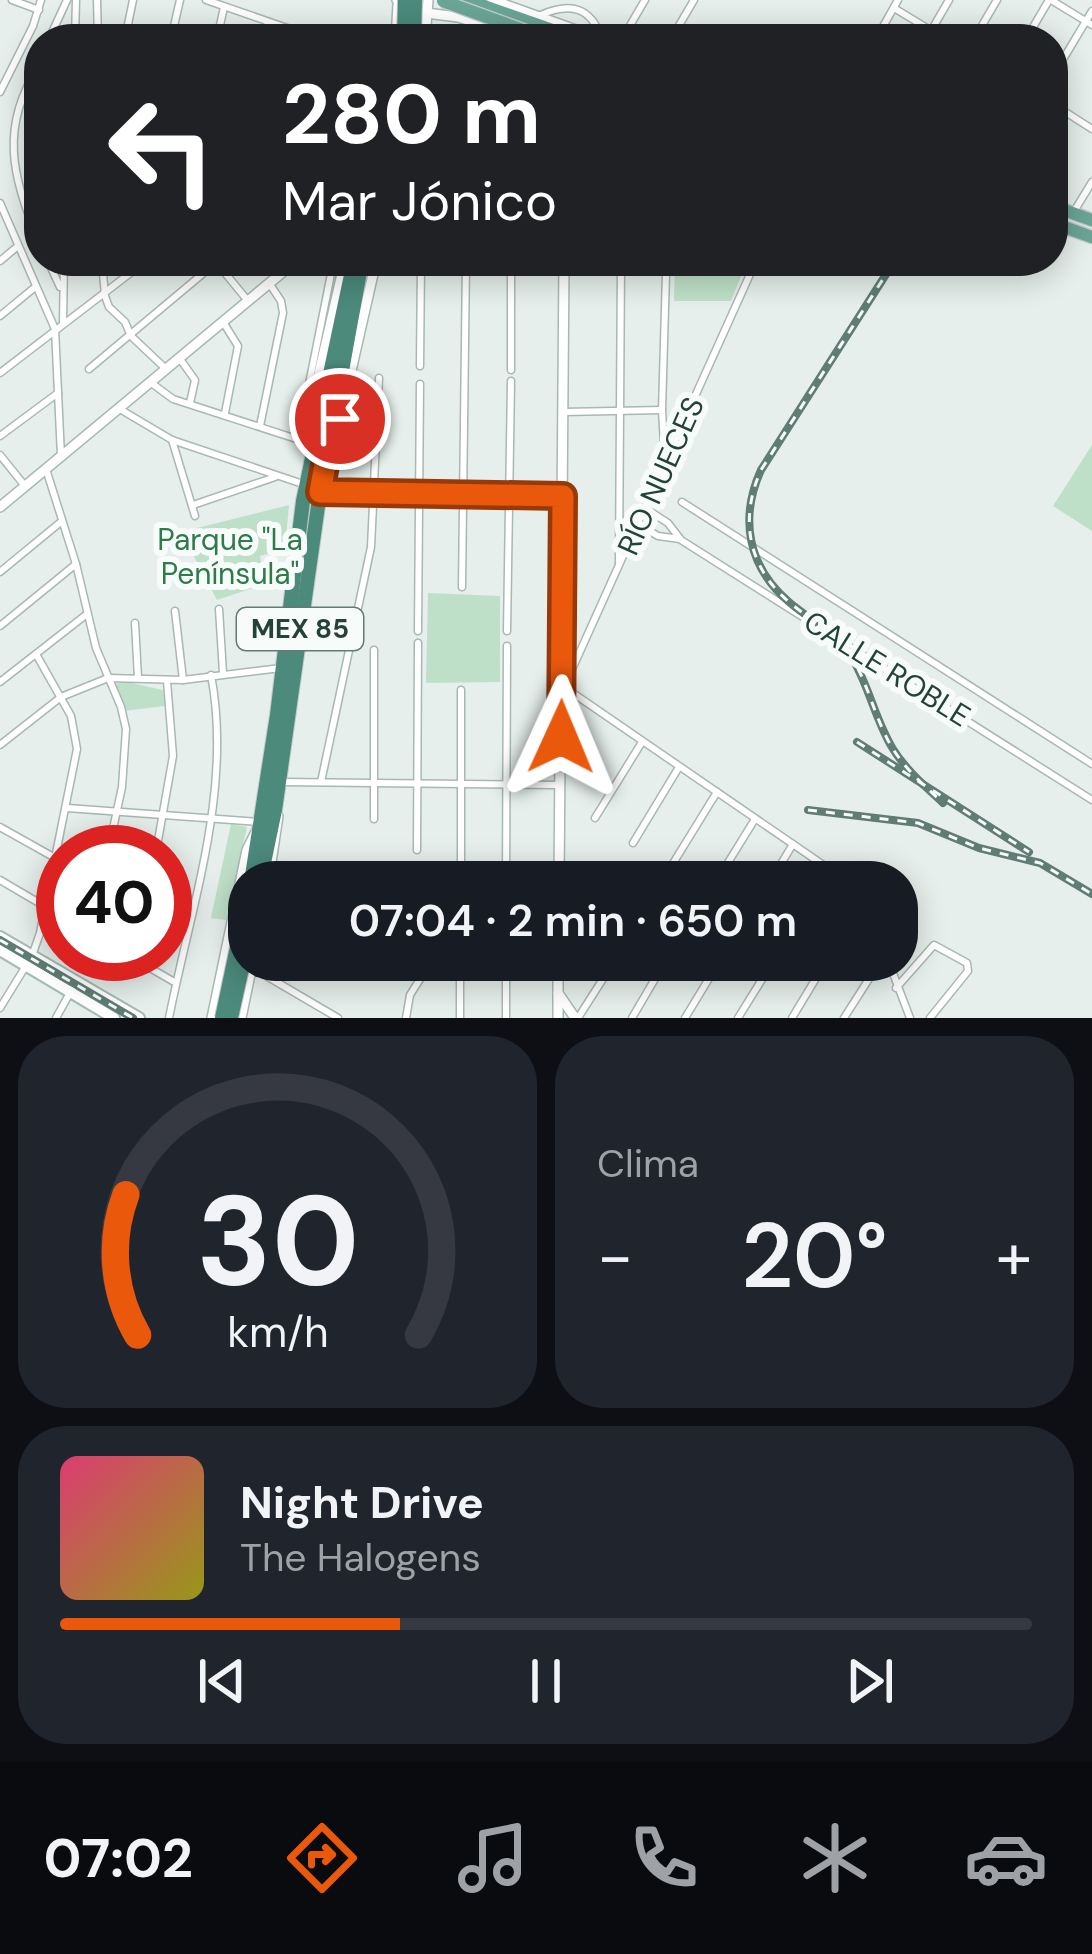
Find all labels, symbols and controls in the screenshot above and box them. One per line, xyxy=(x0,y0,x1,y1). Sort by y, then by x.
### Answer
text: 280 m xyxy=(282,60,541,169)
icon: left xyxy=(84,72,240,228)
text: Mar Jónico xyxy=(282,166,557,237)
pin xyxy=(289,368,391,470)
icon: arrive xyxy=(307,386,373,452)
street label: RÍO NUECES xyxy=(608,391,713,561)
park label: Parque "La Península" xyxy=(157,520,303,593)
street label: CALLE ROBLE xyxy=(797,602,978,735)
road number: MEX 85 xyxy=(237,608,363,650)
position arrow xyxy=(498,674,624,800)
speed limit sign: 40 xyxy=(36,825,192,981)
text: 07:04 · 2 min · 650 m xyxy=(349,891,797,950)
text: Clima xyxy=(597,1138,699,1189)
text: 30 xyxy=(196,1160,359,1323)
text: 20° xyxy=(741,1198,888,1315)
text: − xyxy=(597,1214,633,1299)
text: + xyxy=(996,1214,1032,1299)
text: km/h xyxy=(227,1304,328,1360)
text: Night Drive xyxy=(240,1473,484,1532)
text: The Halogens xyxy=(240,1532,481,1583)
icon: previous xyxy=(189,1648,255,1714)
icon: pause xyxy=(513,1648,579,1714)
icon: next xyxy=(837,1648,903,1714)
icon: directions xyxy=(280,1816,364,1900)
icon: music xyxy=(451,1816,535,1900)
icon: phone xyxy=(622,1816,706,1900)
icon: climate xyxy=(793,1816,877,1900)
icon: car xyxy=(964,1816,1048,1900)
text: 07:02 xyxy=(44,1823,193,1894)

